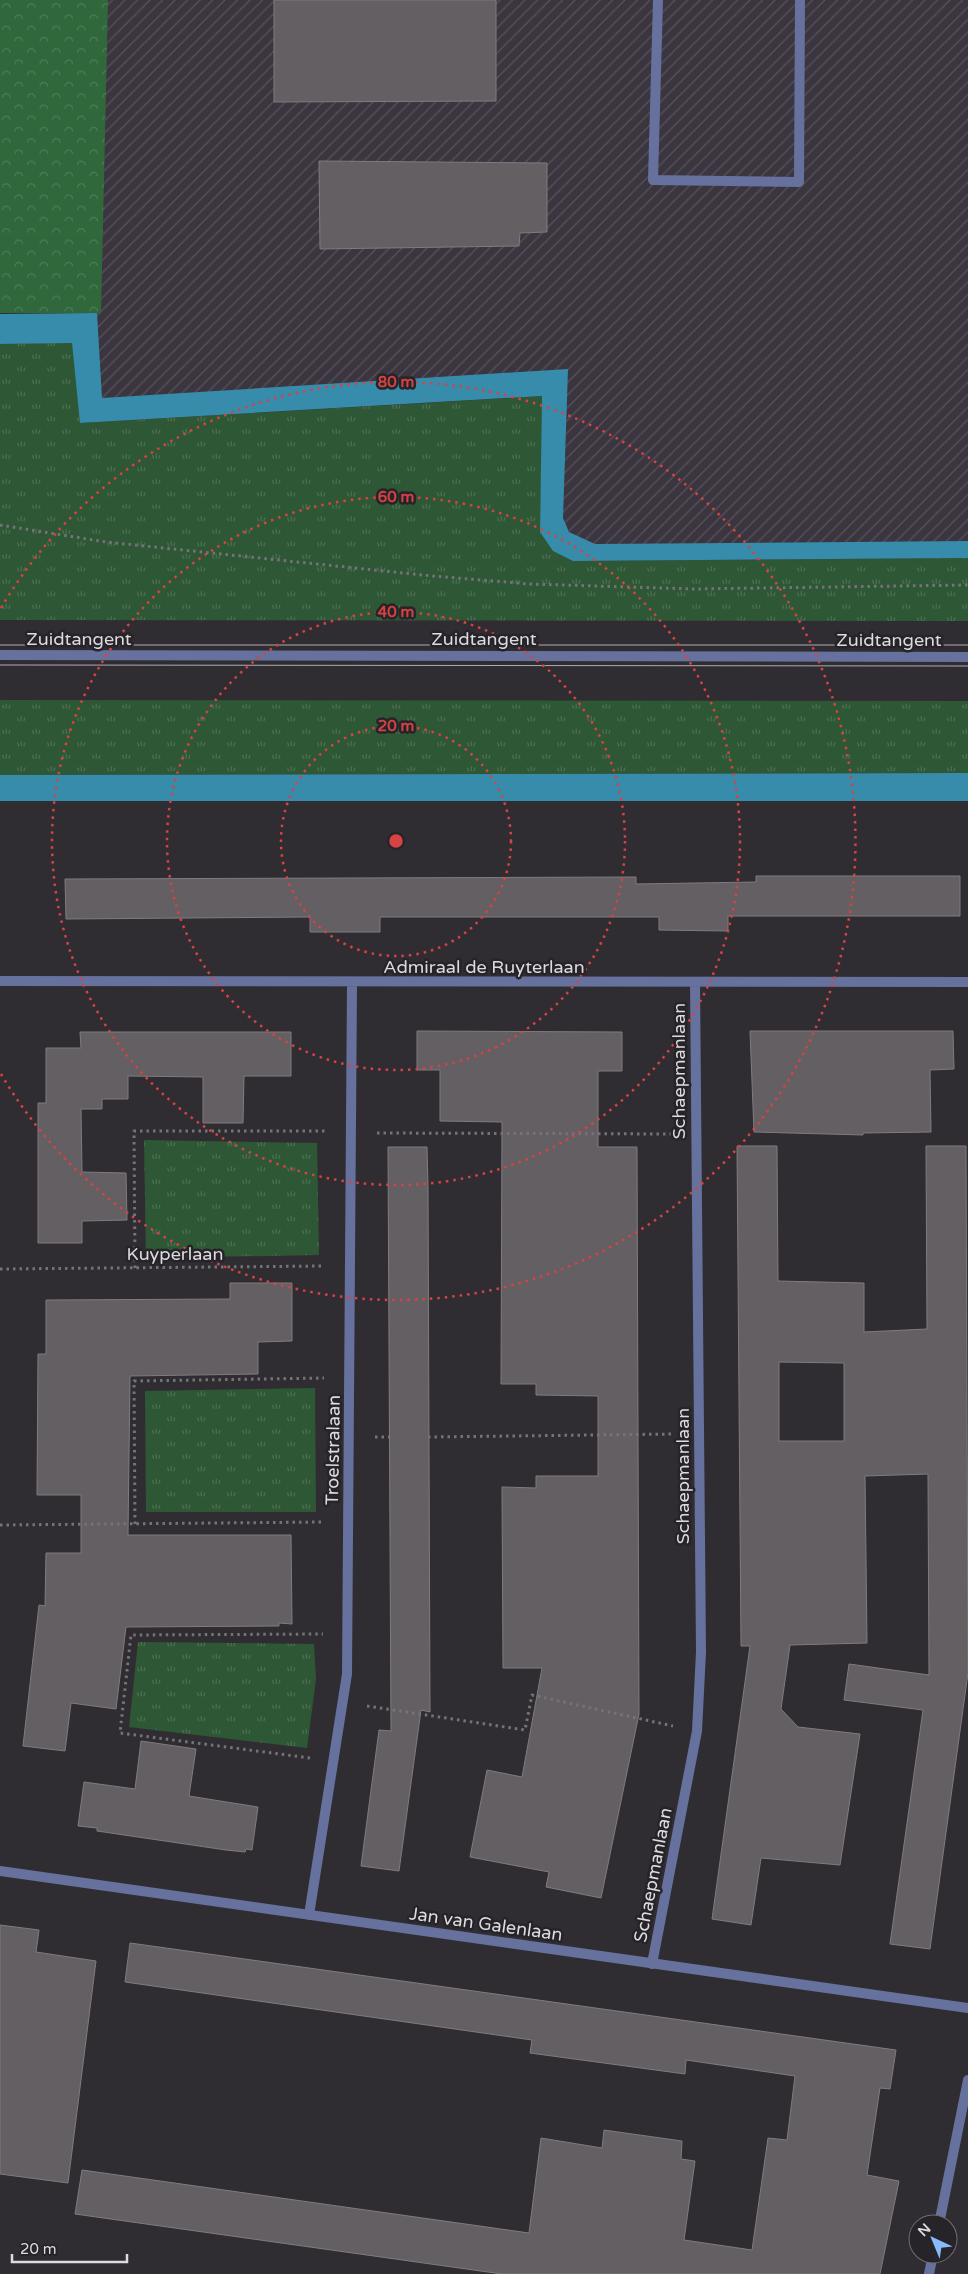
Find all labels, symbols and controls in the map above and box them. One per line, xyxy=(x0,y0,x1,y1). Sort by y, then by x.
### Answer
text: 80 m xyxy=(378,373,414,391)
text: 60 m xyxy=(378,488,414,506)
text: 40 m xyxy=(378,603,414,621)
street label: Zuidtangent xyxy=(26,628,132,650)
street label: Zuidtangent xyxy=(431,628,537,650)
street label: Zuidtangent xyxy=(836,629,942,651)
text: 20 m xyxy=(378,717,414,735)
centre of rings xyxy=(387,832,405,850)
street label: Admiraal de Ruyterlaan xyxy=(383,956,585,978)
street label: Schaepmanlaan xyxy=(668,1003,690,1139)
street label: Kuyperlaan xyxy=(127,1243,223,1265)
street label: Troelstralaan xyxy=(321,1395,345,1505)
street label: Schaepmanlaan xyxy=(672,1408,694,1544)
street label: Schaepmanlaan xyxy=(629,1806,677,1944)
street label: Jan van Galenlaan xyxy=(408,1902,564,1946)
north arrow xyxy=(908,2214,958,2264)
text: N xyxy=(914,2220,934,2240)
scale bar xyxy=(12,2232,128,2264)
text: 20 m xyxy=(20,2240,57,2258)

